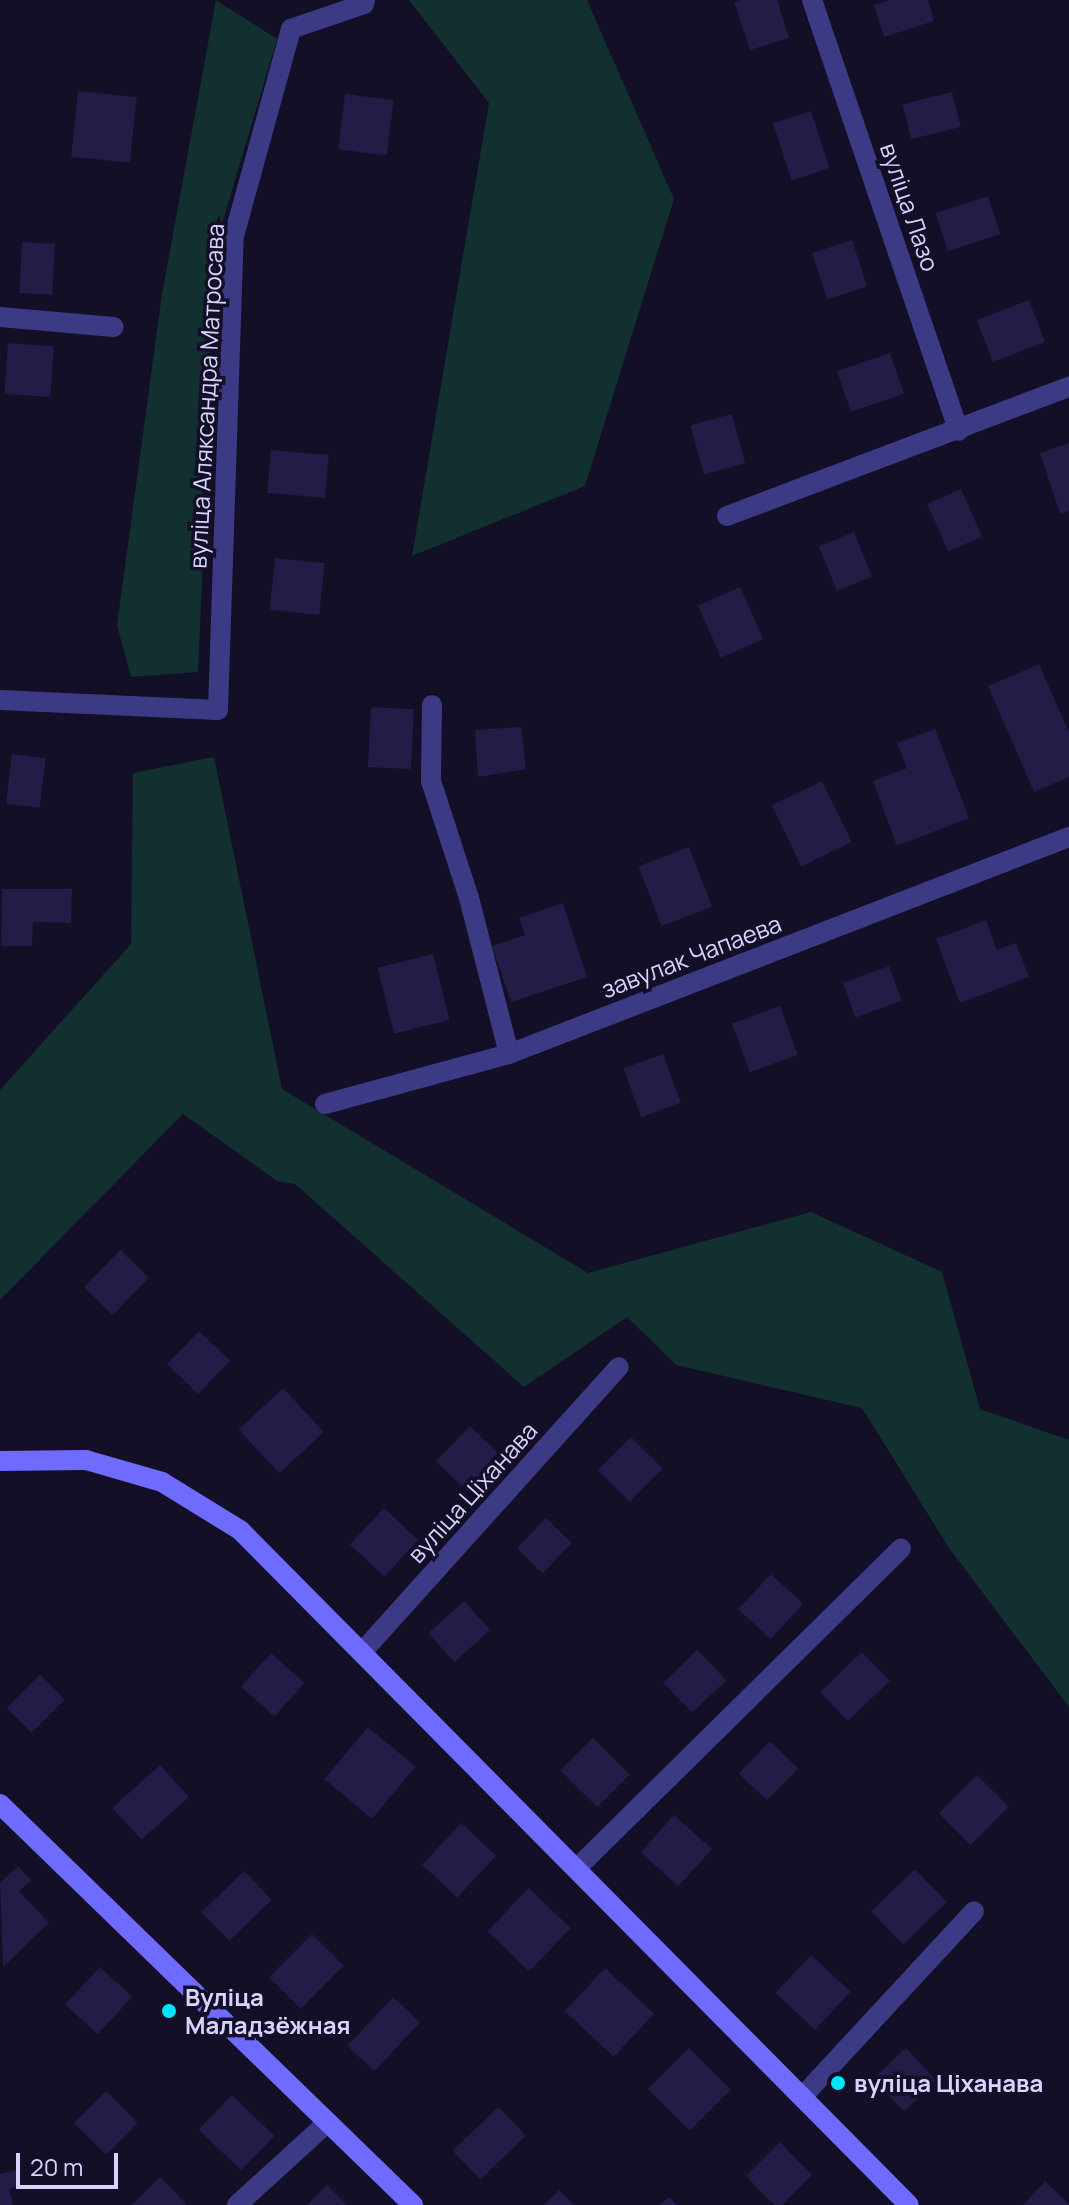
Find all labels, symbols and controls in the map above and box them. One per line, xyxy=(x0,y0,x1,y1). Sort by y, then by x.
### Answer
street label: вуліца Лазо xyxy=(875,139,945,275)
street label: вуліца Аляксандра Матросава xyxy=(183,223,229,569)
street label: завулак Чапаева xyxy=(597,908,785,1004)
street label: вуліца Ціханава xyxy=(401,1416,543,1568)
place label: Вуліца Маладзёжная xyxy=(185,1983,350,2039)
marker: Вуліца Маладзёжная xyxy=(160,2002,178,2020)
place label: вуліца Ціханава xyxy=(854,2069,1043,2097)
marker: вуліца Ціханава xyxy=(829,2074,847,2092)
scale bar xyxy=(20,2137,122,2187)
text: 20 m xyxy=(30,2150,83,2183)

